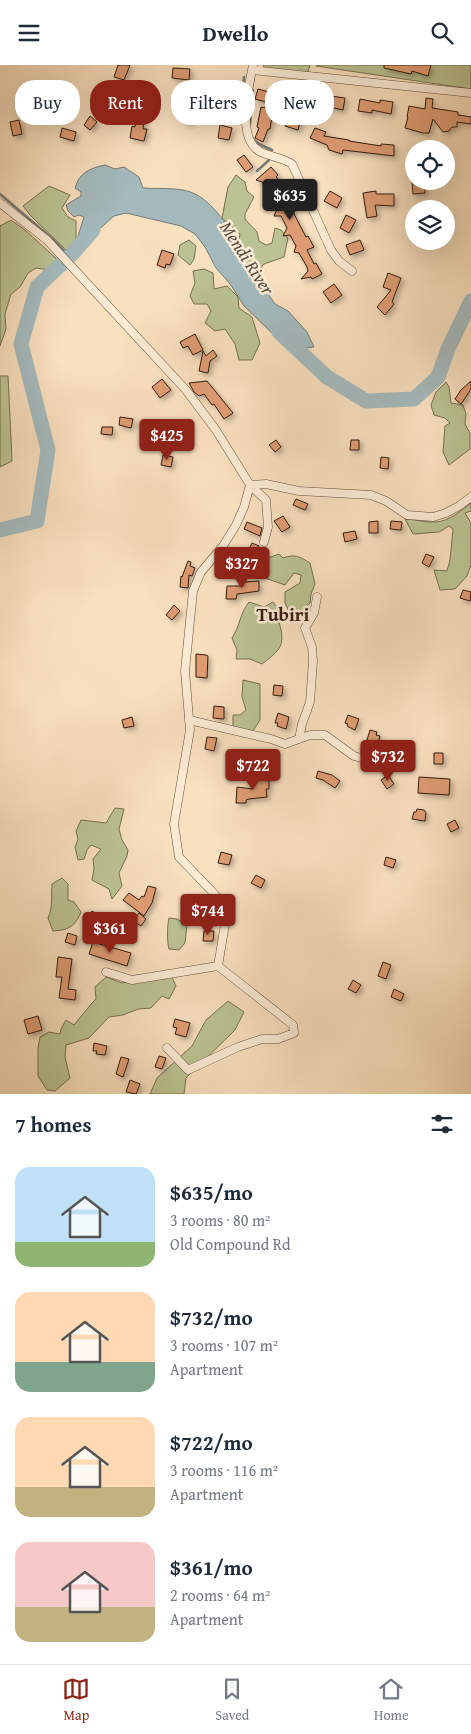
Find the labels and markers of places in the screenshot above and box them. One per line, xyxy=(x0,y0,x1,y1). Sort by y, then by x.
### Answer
pin: $635 xyxy=(260,179,320,221)
pin: $425 xyxy=(137,419,197,461)
pin: $327 xyxy=(212,547,272,589)
pin: $732 xyxy=(358,739,418,782)
pin: $722 xyxy=(223,749,283,791)
pin: $744 xyxy=(178,893,238,936)
pin: $361 xyxy=(80,911,140,954)

